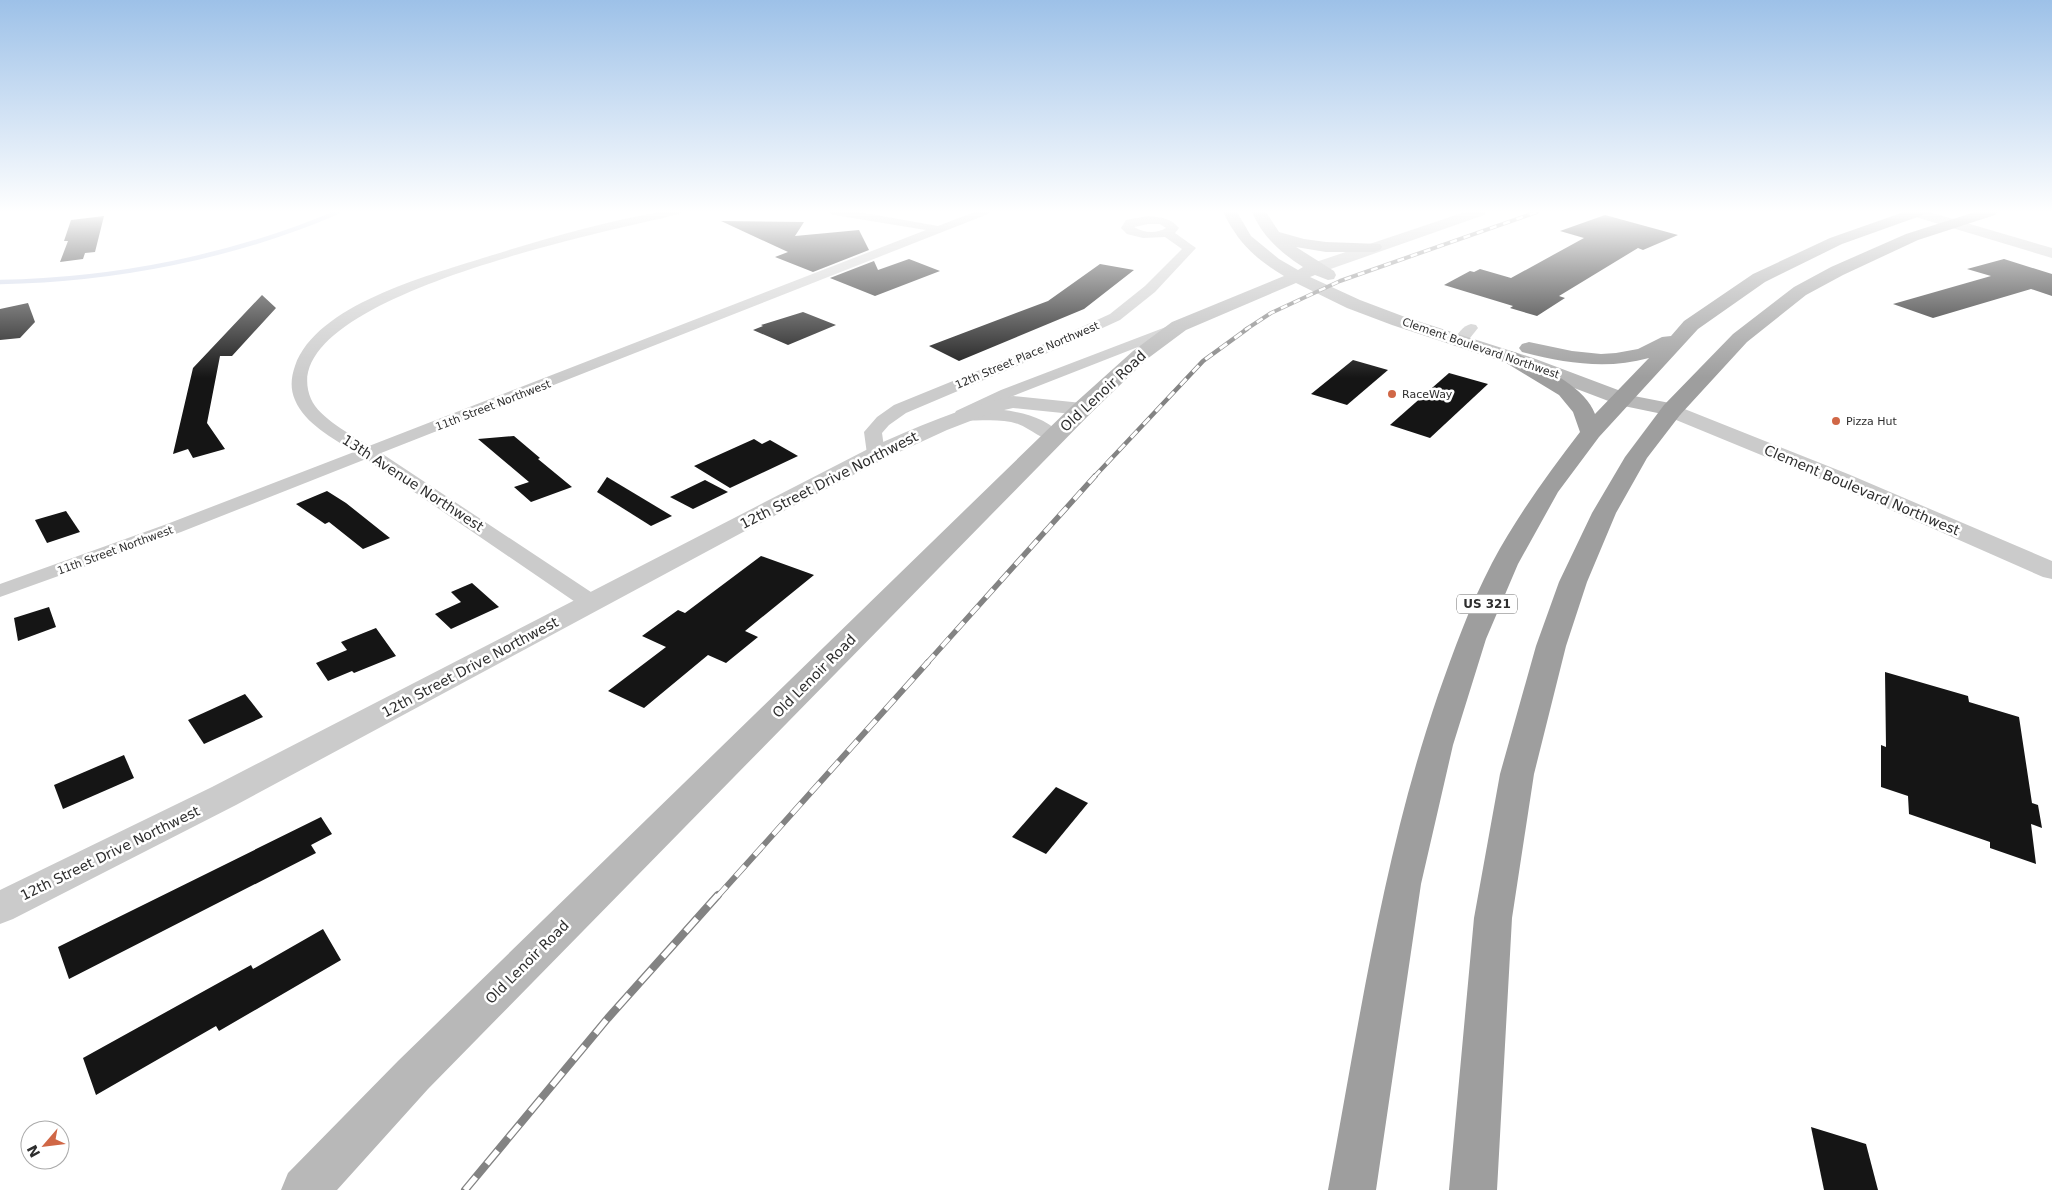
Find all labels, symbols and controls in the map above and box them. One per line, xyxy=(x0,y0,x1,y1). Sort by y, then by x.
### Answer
street label: Clement Boulevard Northwest xyxy=(1400,315,1562,382)
street label: 12th Street Place Northwest xyxy=(953,319,1102,392)
street label: Old Lenoir Road xyxy=(1057,347,1149,435)
street label: 11th Street Northwest xyxy=(434,377,553,433)
marker: RaceWay xyxy=(1386,388,1398,400)
place label: RaceWay xyxy=(1402,388,1453,401)
marker: Pizza Hut xyxy=(1830,415,1842,427)
place label: Pizza Hut xyxy=(1846,415,1897,428)
street label: 12th Street Drive Northwest xyxy=(737,428,921,532)
street label: 13th Avenue Northwest xyxy=(339,431,487,535)
street label: Clement Boulevard Northwest xyxy=(1762,441,1963,539)
street label: 11th Street Northwest xyxy=(55,523,175,577)
road number: US 321 xyxy=(1457,594,1517,614)
street label: 12th Street Drive Northwest xyxy=(379,613,561,720)
street label: Old Lenoir Road xyxy=(769,631,859,721)
street label: 12th Street Drive Northwest xyxy=(18,802,203,903)
street label: Old Lenoir Road xyxy=(482,917,572,1007)
north arrow xyxy=(20,1120,70,1170)
text: N xyxy=(24,1142,43,1160)

